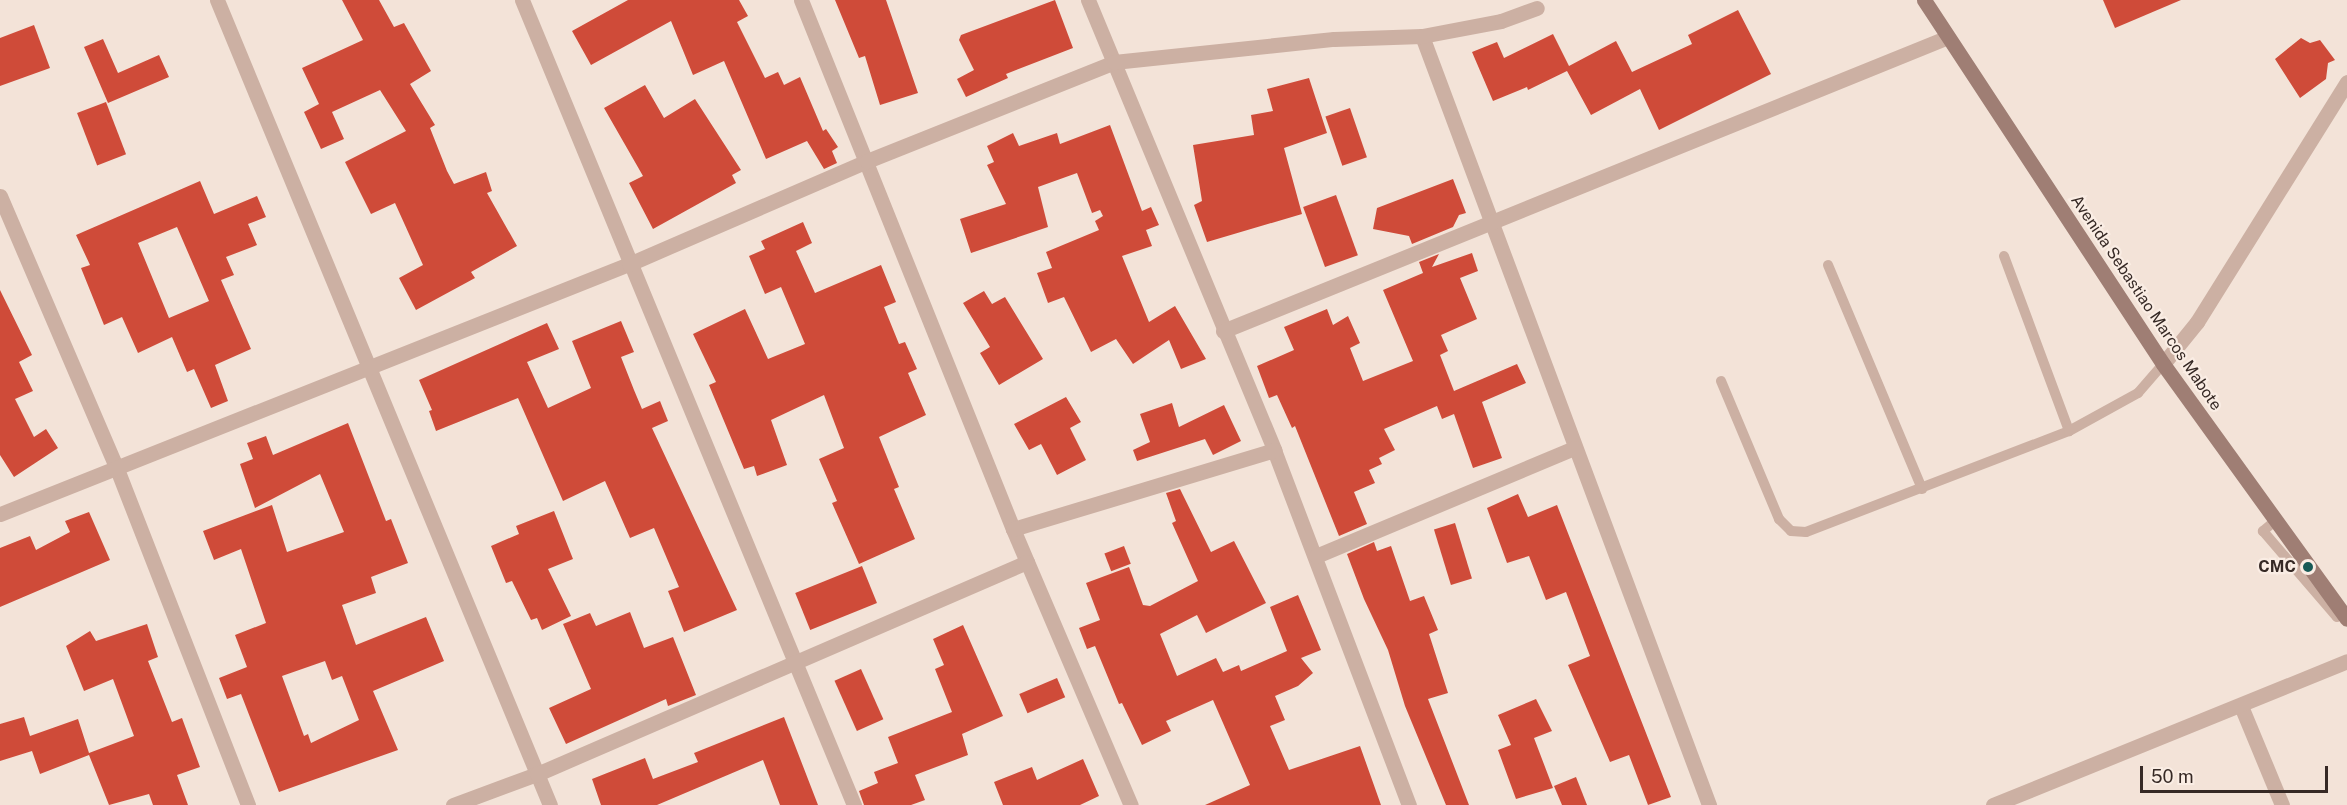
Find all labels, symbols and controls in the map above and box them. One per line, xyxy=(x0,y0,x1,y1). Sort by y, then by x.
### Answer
street label: Avenida Sebastiao Marcos Mabote xyxy=(2067,192,2225,414)
place label: CMC xyxy=(2258,557,2296,577)
marker: CMC xyxy=(2301,560,2315,574)
scale bar xyxy=(2143,754,2330,792)
text: 50 m xyxy=(2151,766,2194,787)

